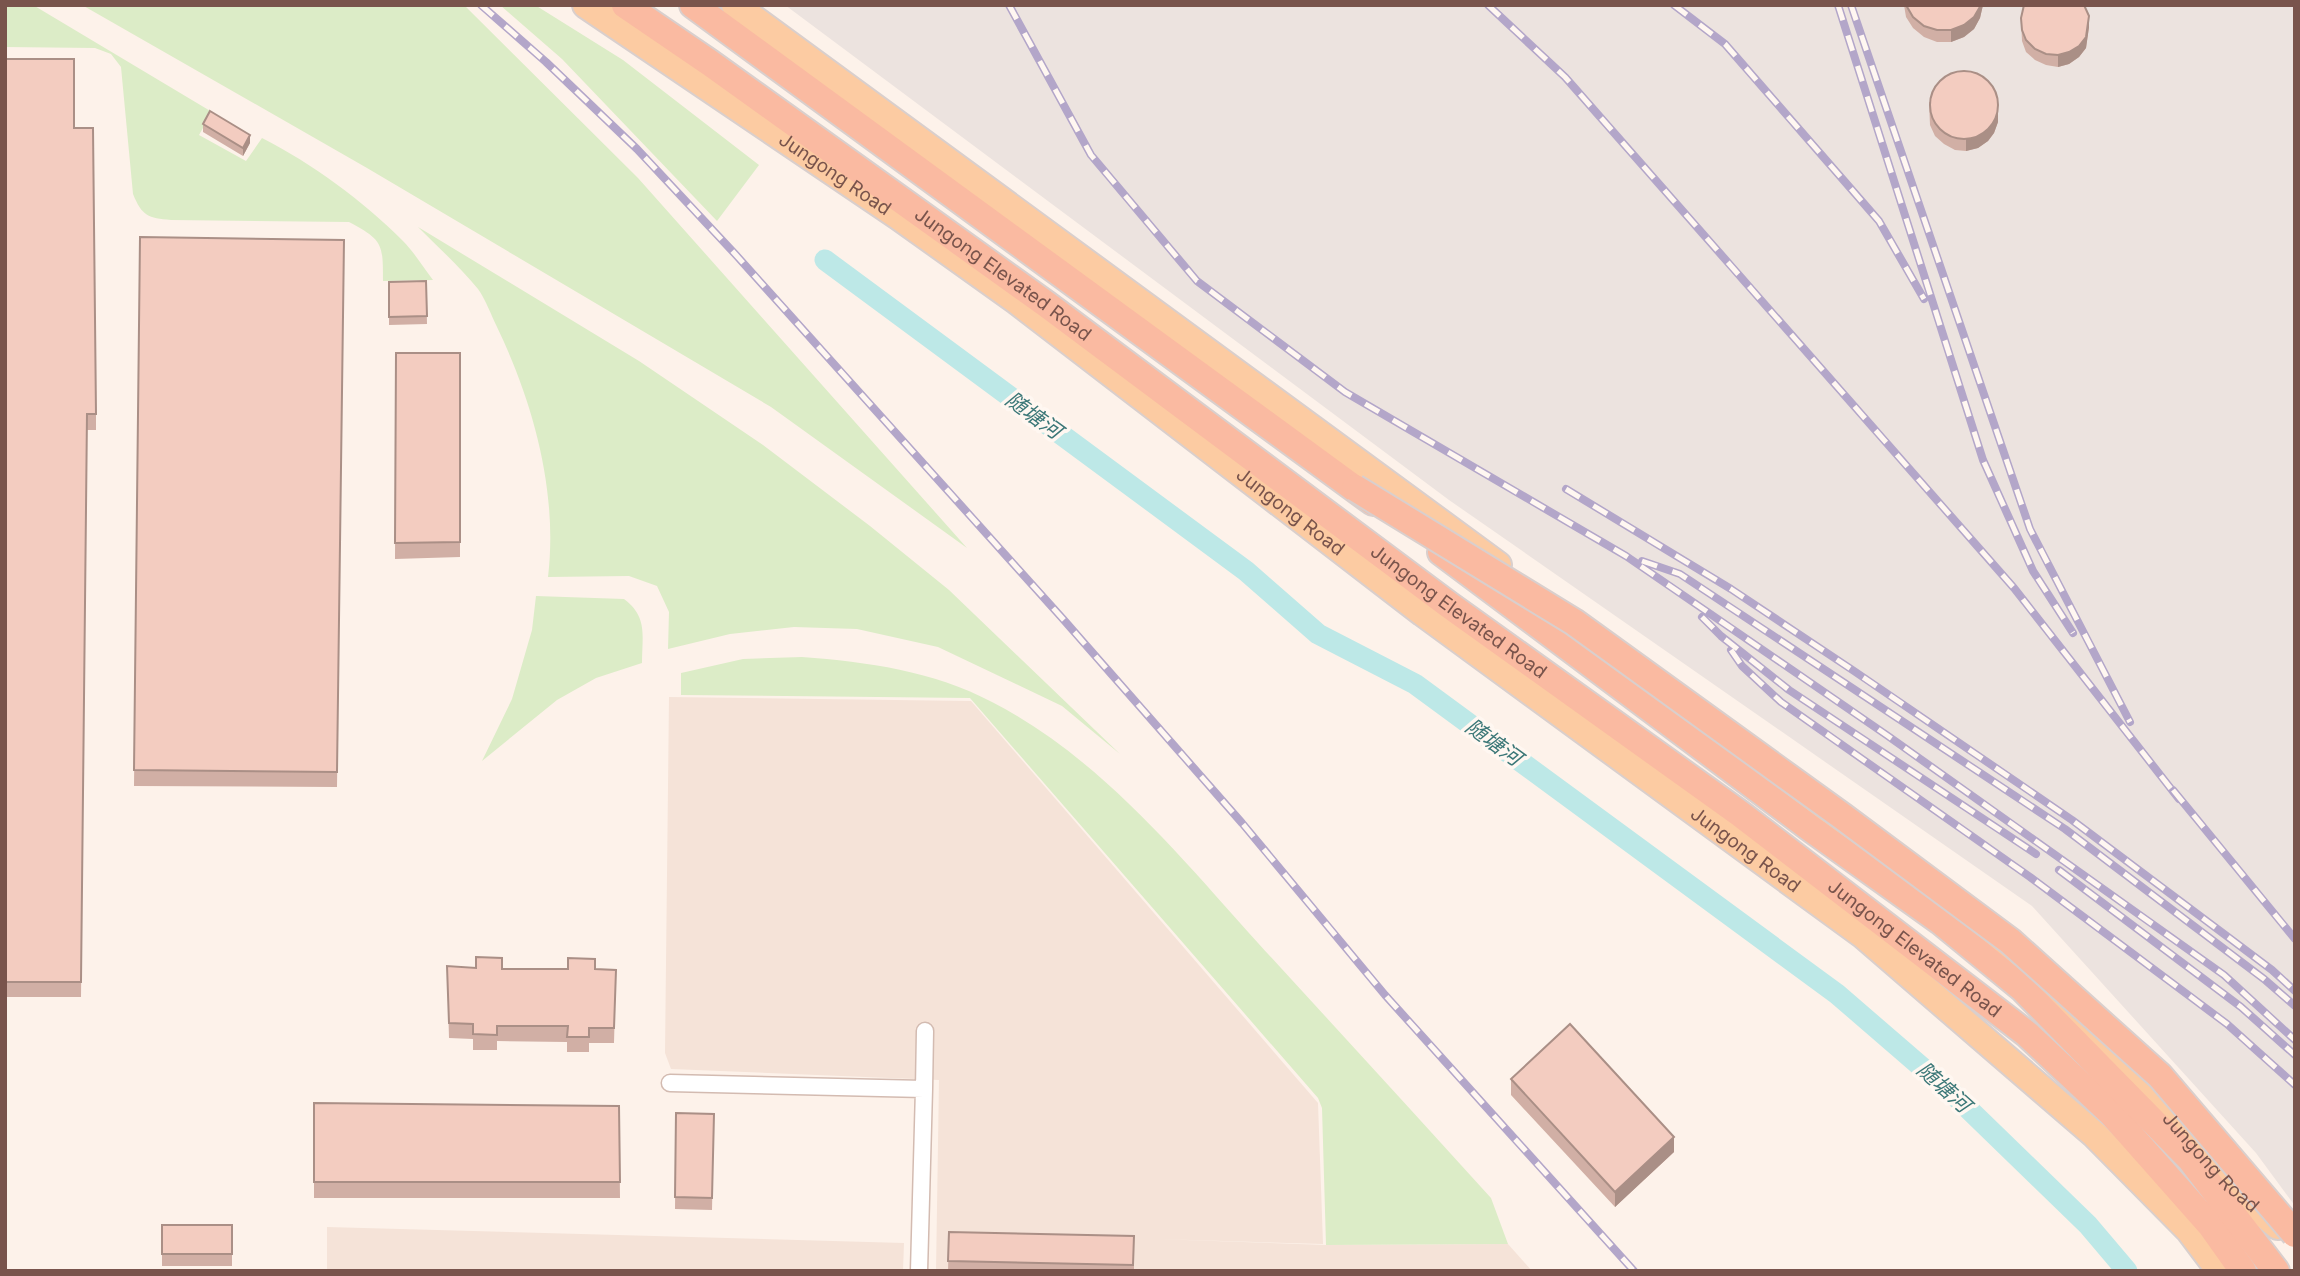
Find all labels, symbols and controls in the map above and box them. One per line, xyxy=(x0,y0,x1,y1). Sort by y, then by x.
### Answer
street label: Jungong Road xyxy=(775,128,896,220)
street label: Jungong Elevated Road xyxy=(910,202,1096,345)
water label: 随塘河 xyxy=(1001,386,1070,446)
street label: Jungong Road xyxy=(1232,462,1349,560)
street label: Jungong Elevated Road xyxy=(1366,539,1552,683)
water label: 随塘河 xyxy=(1461,713,1530,773)
street label: Jungong Road xyxy=(1686,801,1805,897)
street label: Jungong Elevated Road xyxy=(1824,874,2006,1022)
water label: 随塘河 xyxy=(1912,1057,1979,1120)
street label: Jungong Road xyxy=(2158,1107,2264,1217)

